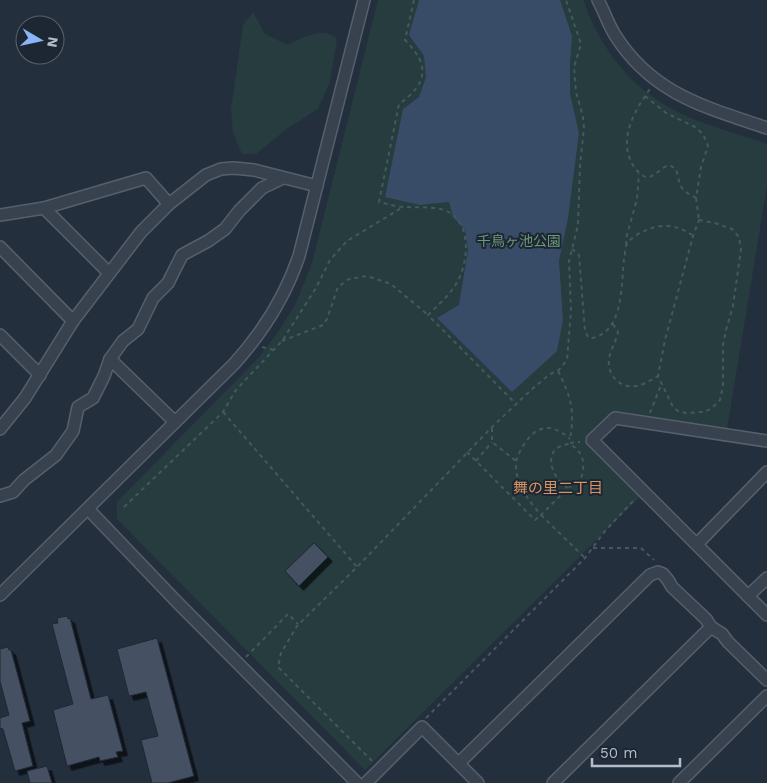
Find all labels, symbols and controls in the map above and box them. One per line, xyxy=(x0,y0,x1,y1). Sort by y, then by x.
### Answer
north arrow xyxy=(15,15,65,65)
text: N xyxy=(44,36,62,48)
park label: 千鳥ヶ池公園 xyxy=(477,233,561,249)
district label: 舞の里二丁目 xyxy=(513,479,603,497)
scale bar xyxy=(592,736,680,768)
text: 50 m xyxy=(600,744,637,762)

